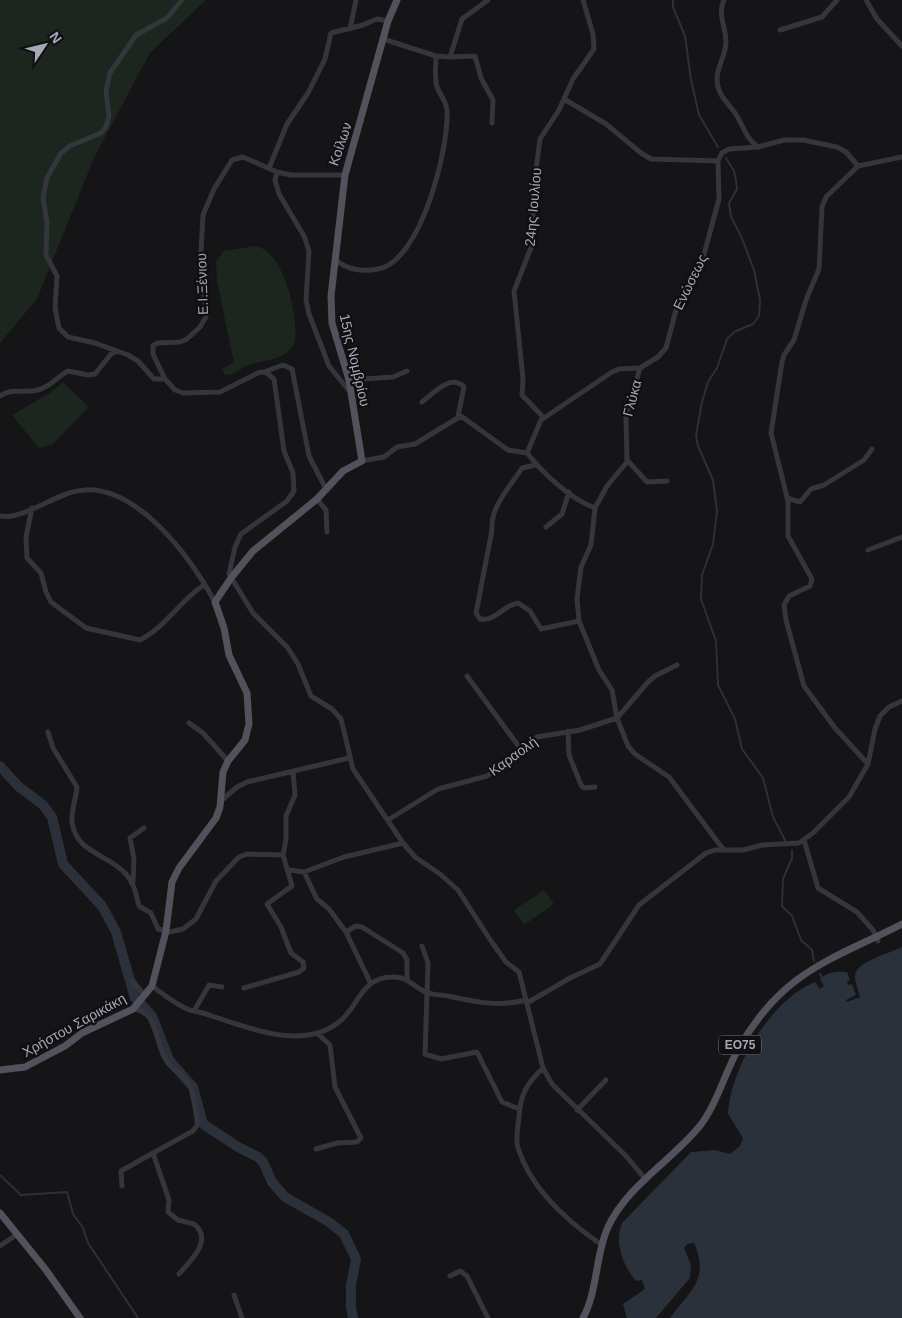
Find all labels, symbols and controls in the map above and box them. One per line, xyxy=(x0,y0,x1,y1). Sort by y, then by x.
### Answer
north arrow xyxy=(20,20,70,70)
text: N xyxy=(46,29,65,46)
street label: Κοίλων xyxy=(325,120,355,168)
street label: 24ης Ιουλίου xyxy=(522,167,544,247)
street label: Ενώσεως xyxy=(670,251,710,312)
street label: Ε.Ι.Ξένιου xyxy=(193,253,211,315)
street label: 15ης Νομβρίου xyxy=(337,312,373,408)
street label: Γλύκα xyxy=(619,378,645,418)
street label: Καραολή xyxy=(486,733,540,779)
street label: Χρήστου Σαρικάκη xyxy=(19,990,129,1060)
road number: ΕΟ75 xyxy=(719,1036,761,1054)

